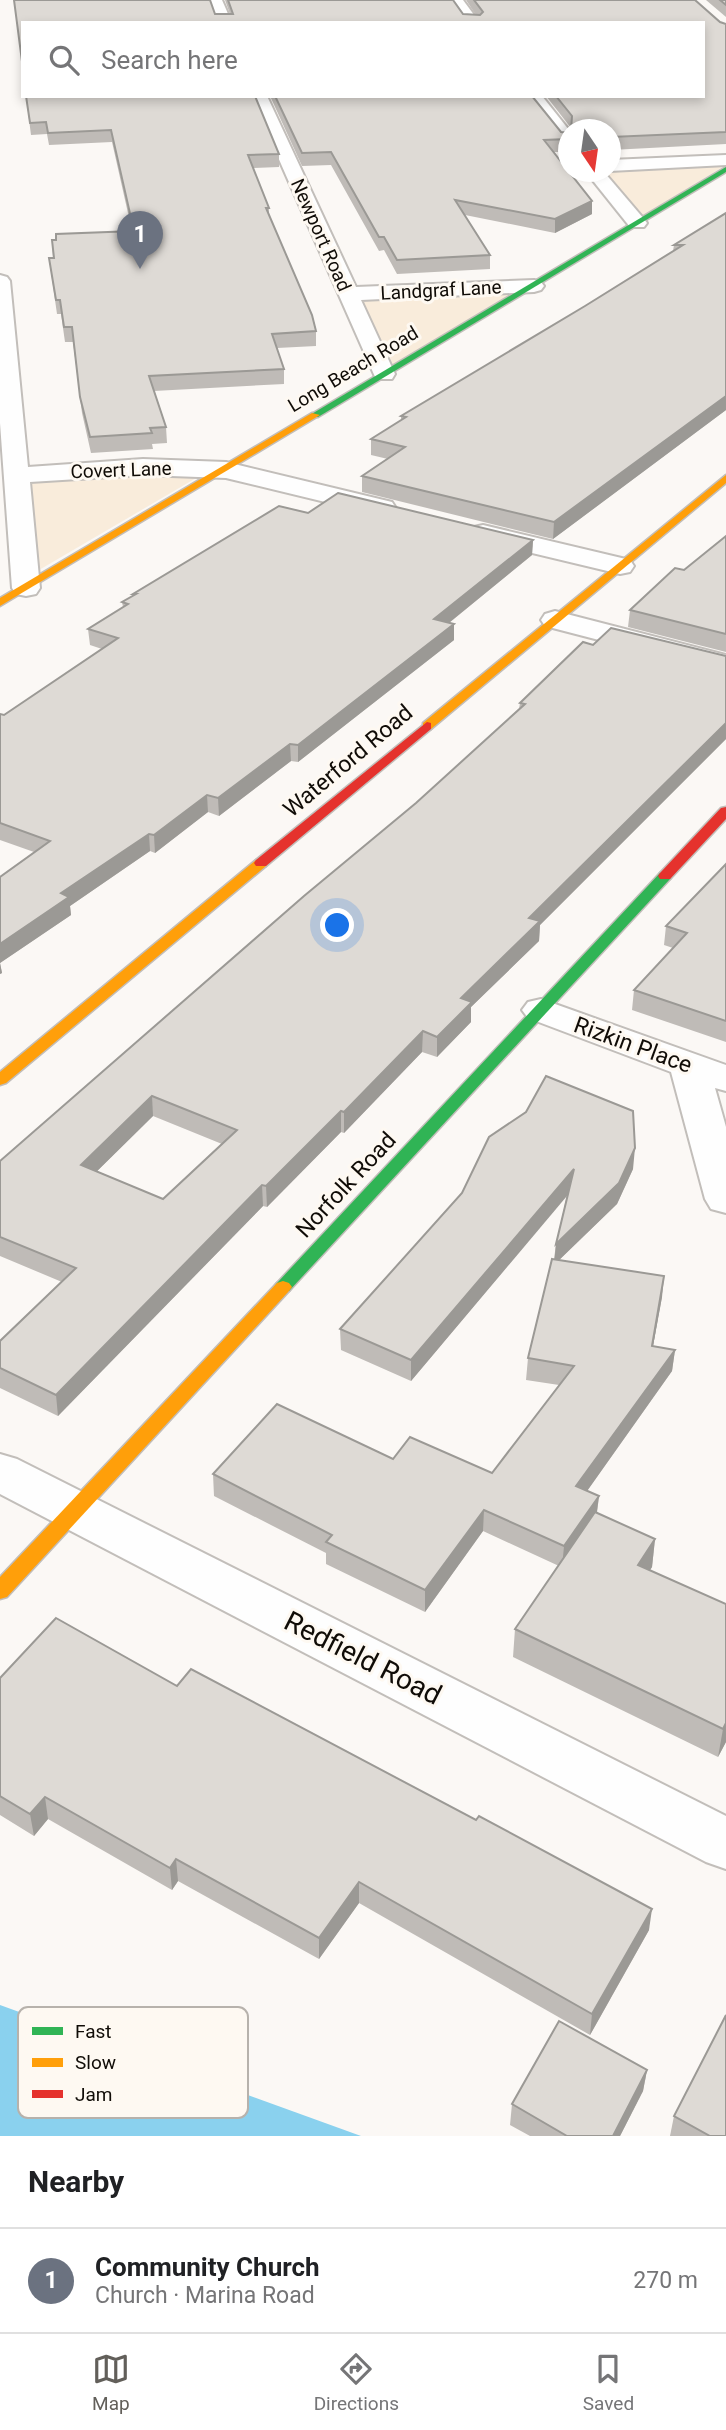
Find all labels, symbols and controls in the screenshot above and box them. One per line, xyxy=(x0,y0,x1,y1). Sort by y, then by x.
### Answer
search box xyxy=(21,21,705,98)
icon: search xyxy=(45,41,83,79)
text: Search here xyxy=(101,45,238,75)
north arrow xyxy=(558,119,621,182)
street label: Newport Road xyxy=(286,175,356,295)
pin: 1 xyxy=(117,211,163,269)
street label: Landgraf Lane xyxy=(380,275,502,305)
street label: Long Beach Road xyxy=(284,321,422,417)
street label: Covert Lane xyxy=(70,457,172,483)
street label: Waterford Road xyxy=(278,699,418,823)
your location xyxy=(320,908,354,942)
street label: Rizkin Place xyxy=(570,1011,696,1079)
street label: Norfolk Road xyxy=(290,1127,402,1243)
street label: Redfield Road xyxy=(279,1604,447,1712)
legend xyxy=(18,2007,248,2118)
text: Fast xyxy=(75,2020,112,2043)
text: Slow xyxy=(75,2051,116,2074)
text: Jam xyxy=(75,2083,112,2106)
text: Nearby xyxy=(28,2164,124,2199)
text: Community Church xyxy=(95,2252,320,2282)
text: 1 xyxy=(44,2267,58,2294)
text: 270 m xyxy=(633,2267,698,2294)
text: Church · Marina Road xyxy=(95,2282,315,2309)
tab: Map xyxy=(92,2350,130,2415)
tab: Directions xyxy=(314,2350,399,2415)
tab: Saved xyxy=(583,2350,634,2415)

